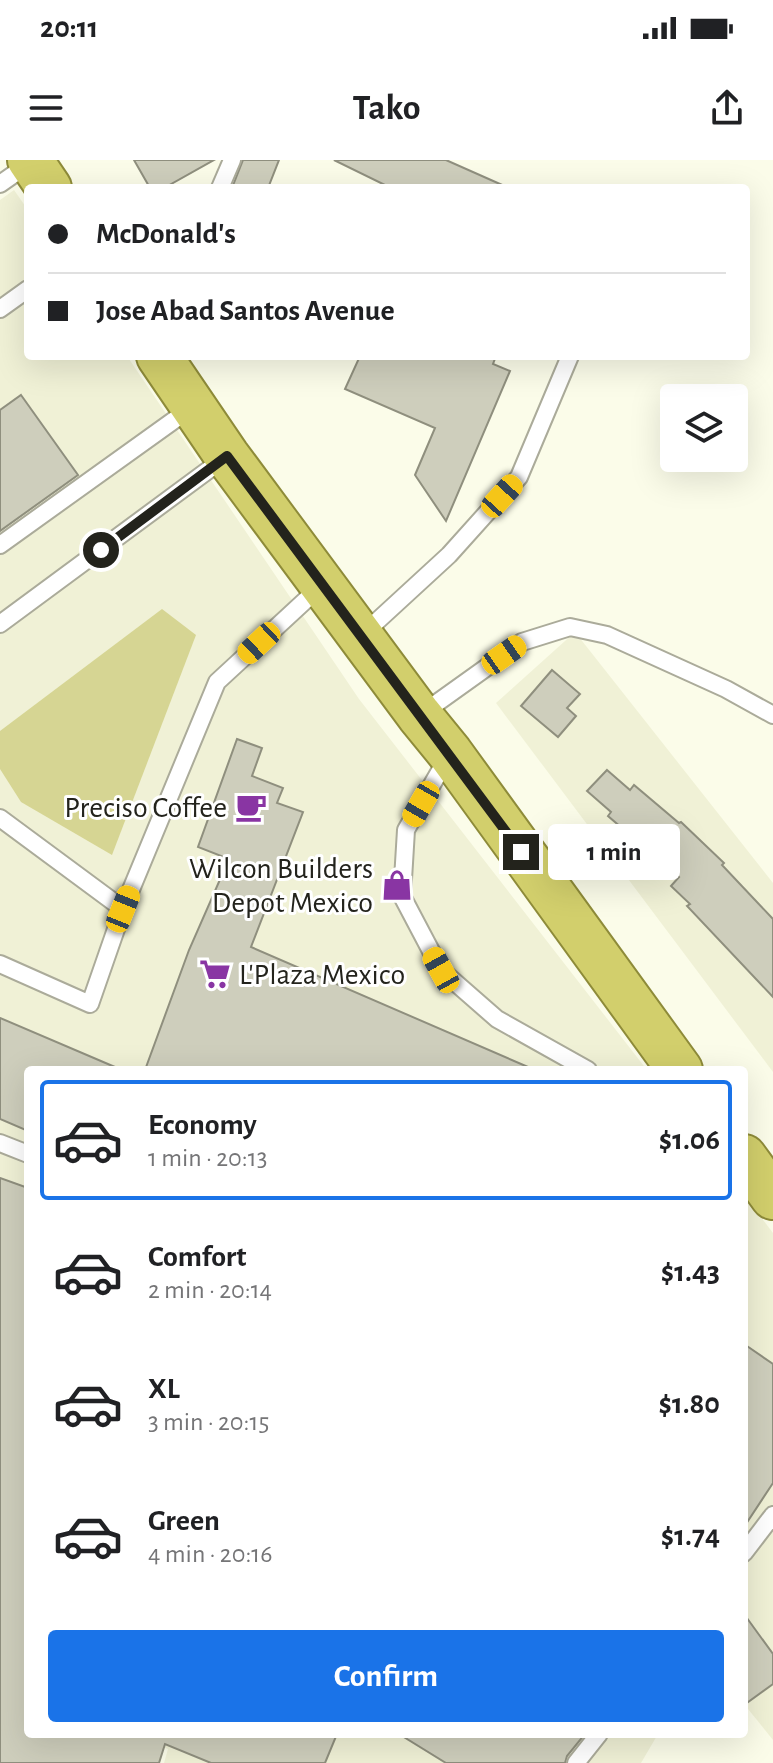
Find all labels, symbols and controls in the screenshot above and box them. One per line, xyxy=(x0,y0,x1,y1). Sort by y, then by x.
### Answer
text: 20:11 xyxy=(40,13,98,43)
icon: menu xyxy=(24,86,68,130)
icon: share xyxy=(705,86,749,130)
text: Tako xyxy=(352,90,421,126)
text: McDonald's xyxy=(96,219,236,249)
text: Jose Abad Santos Avenue xyxy=(96,296,395,326)
map controls xyxy=(660,384,748,472)
button: layers xyxy=(660,384,748,472)
car xyxy=(477,470,527,522)
route start xyxy=(83,532,119,568)
car xyxy=(233,618,285,668)
car xyxy=(477,631,531,679)
car xyxy=(399,777,443,831)
cafe icon: Preciso Coffee xyxy=(234,790,268,824)
place label: Preciso Coffee xyxy=(64,793,227,823)
callout: 1 min xyxy=(549,824,681,880)
route end xyxy=(503,834,539,870)
text: 1 min xyxy=(587,839,641,865)
place label: Wilcon Builders Depot Mexico xyxy=(189,854,373,918)
shop icon: Wilcon Builders Depot Mexico xyxy=(380,868,414,902)
car xyxy=(103,882,143,936)
car xyxy=(419,943,463,997)
supermarket icon: L'Plaza Mexico xyxy=(198,957,232,991)
place label: L'Plaza Mexico xyxy=(239,960,405,990)
icon: car xyxy=(52,1104,124,1176)
text: Economy xyxy=(148,1110,257,1140)
text: $1.06 xyxy=(659,1125,720,1155)
text: 1 min · 20:13 xyxy=(148,1145,267,1171)
icon: car xyxy=(52,1236,124,1308)
text: Comfort xyxy=(148,1242,247,1272)
text: $1.43 xyxy=(661,1257,720,1287)
text: 2 min · 20:14 xyxy=(148,1277,272,1303)
icon: car xyxy=(52,1368,124,1440)
text: XL xyxy=(148,1374,180,1404)
text: $1.80 xyxy=(658,1389,720,1419)
text: 3 min · 20:15 xyxy=(148,1409,269,1435)
icon: car xyxy=(52,1500,124,1572)
text: Green xyxy=(148,1506,220,1536)
text: $1.74 xyxy=(661,1521,720,1551)
text: 4 min · 20:16 xyxy=(148,1541,273,1567)
button: Confirm xyxy=(48,1630,724,1722)

